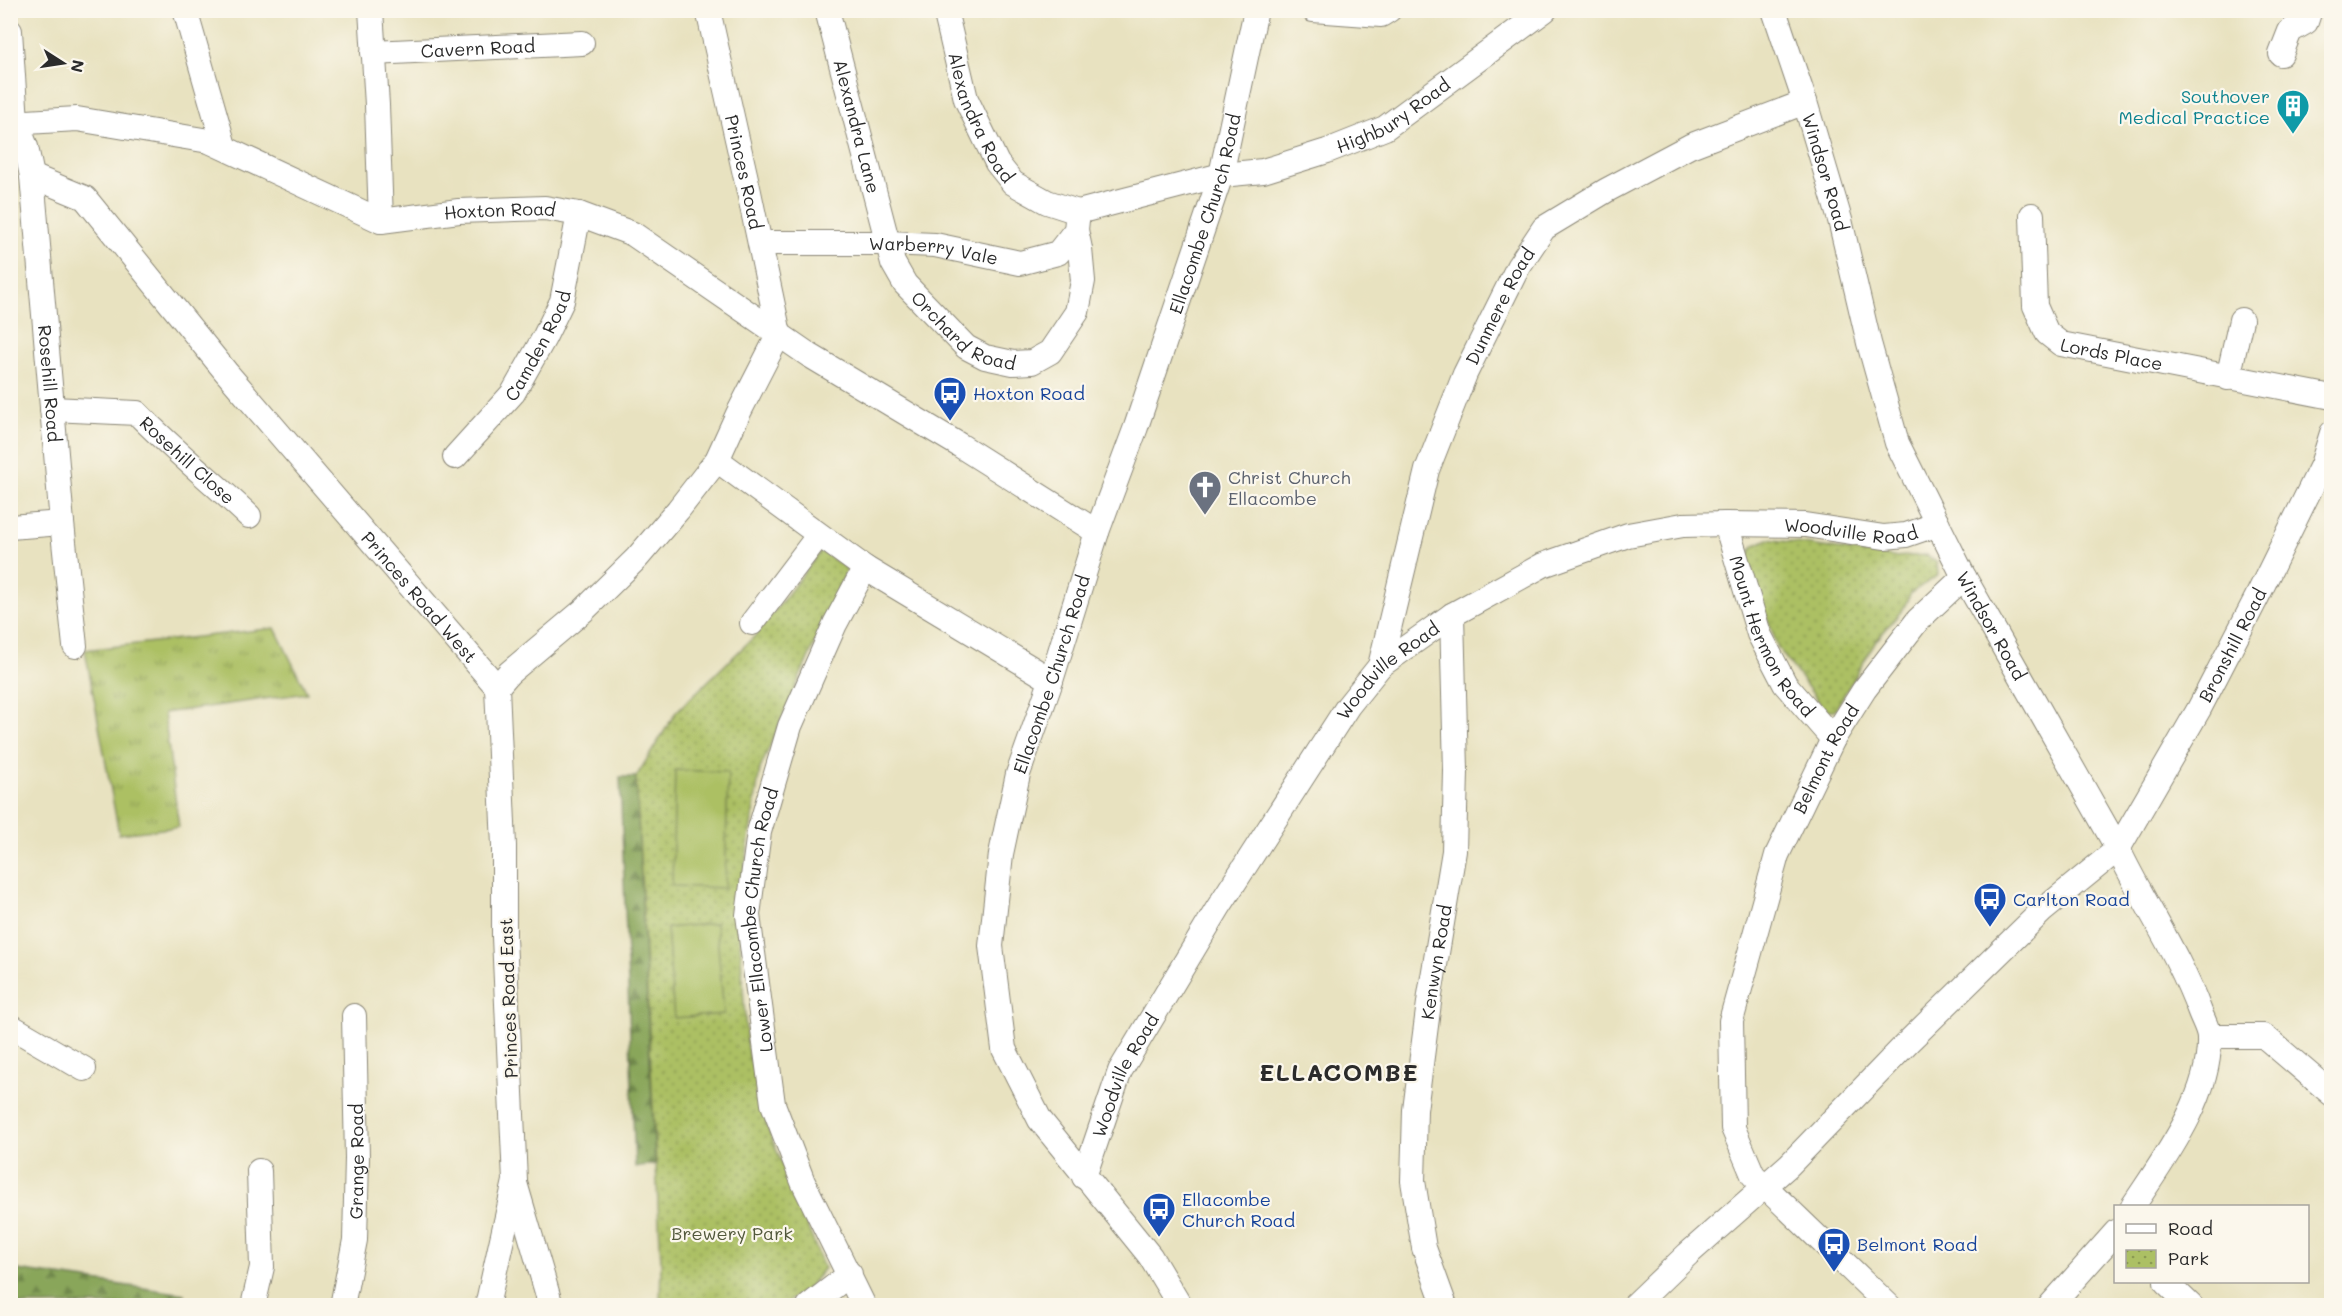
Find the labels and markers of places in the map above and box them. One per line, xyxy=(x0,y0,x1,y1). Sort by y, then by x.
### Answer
place label: Southover Medical Practice xyxy=(2119,84,2270,129)
building icon: Southover Medical Practice xyxy=(2275,88,2311,135)
bus stop icon: Hoxton Road xyxy=(932,375,968,422)
place label: Hoxton Road xyxy=(973,381,1085,405)
place label: Christ Church Ellacombe xyxy=(1228,465,1351,510)
church icon: Christ Church Ellacombe xyxy=(1187,469,1223,516)
bus stop icon: Carlton Road xyxy=(1972,881,2008,928)
place label: Carlton Road xyxy=(2013,887,2130,911)
place label: Ellacombe Church Road xyxy=(1182,1187,1295,1232)
bus stop icon: Ellacombe Church Road xyxy=(1141,1191,1177,1238)
bus stop icon: Belmont Road xyxy=(1816,1226,1852,1273)
place label: Belmont Road xyxy=(1857,1232,1977,1256)

